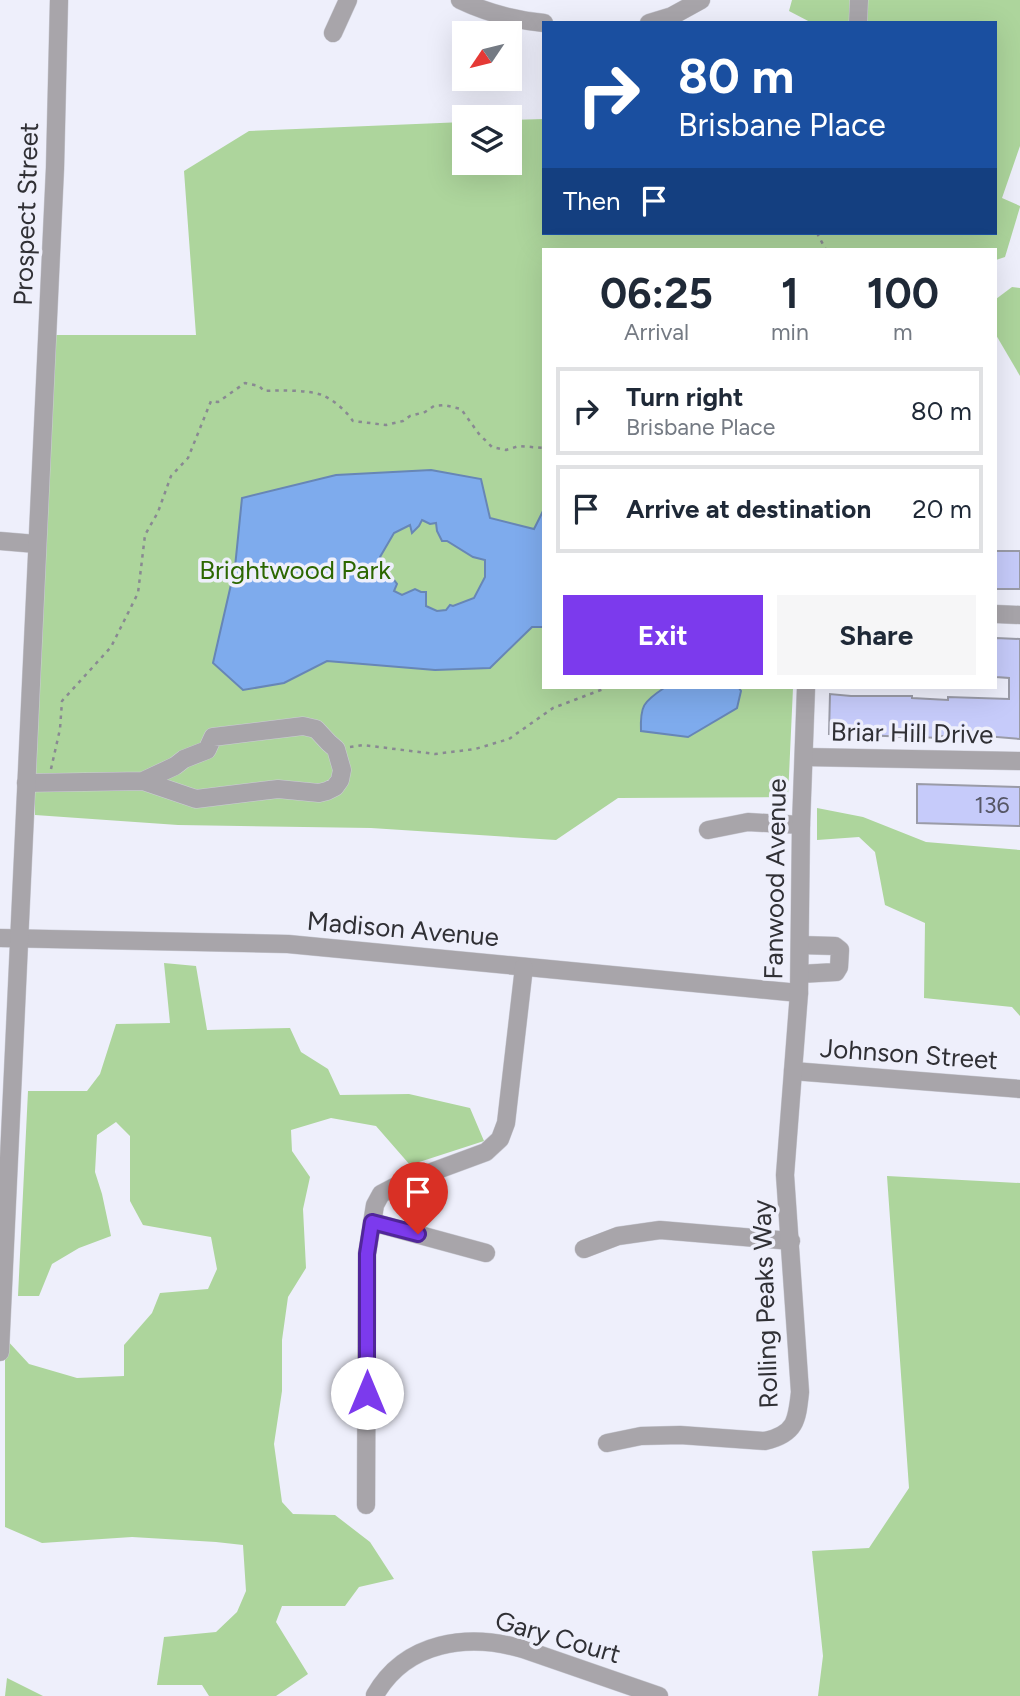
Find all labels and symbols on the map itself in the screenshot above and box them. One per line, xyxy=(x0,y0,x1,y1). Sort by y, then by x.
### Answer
north arrow xyxy=(452,21,522,91)
street label: Prospect Street xyxy=(7,122,45,306)
park label: Brightwood Park xyxy=(199,554,391,586)
street label: Briar Hill Drive xyxy=(830,716,994,750)
street label: Fanwood Avenue xyxy=(757,778,793,980)
house number: 136 xyxy=(974,791,1010,819)
street label: Madison Avenue xyxy=(306,905,500,953)
street label: Johnson Street xyxy=(819,1032,999,1076)
pin xyxy=(388,1162,448,1234)
street label: Rolling Peaks Way xyxy=(745,1199,785,1409)
position arrow xyxy=(330,1356,404,1430)
street label: Gary Court xyxy=(492,1604,625,1670)

